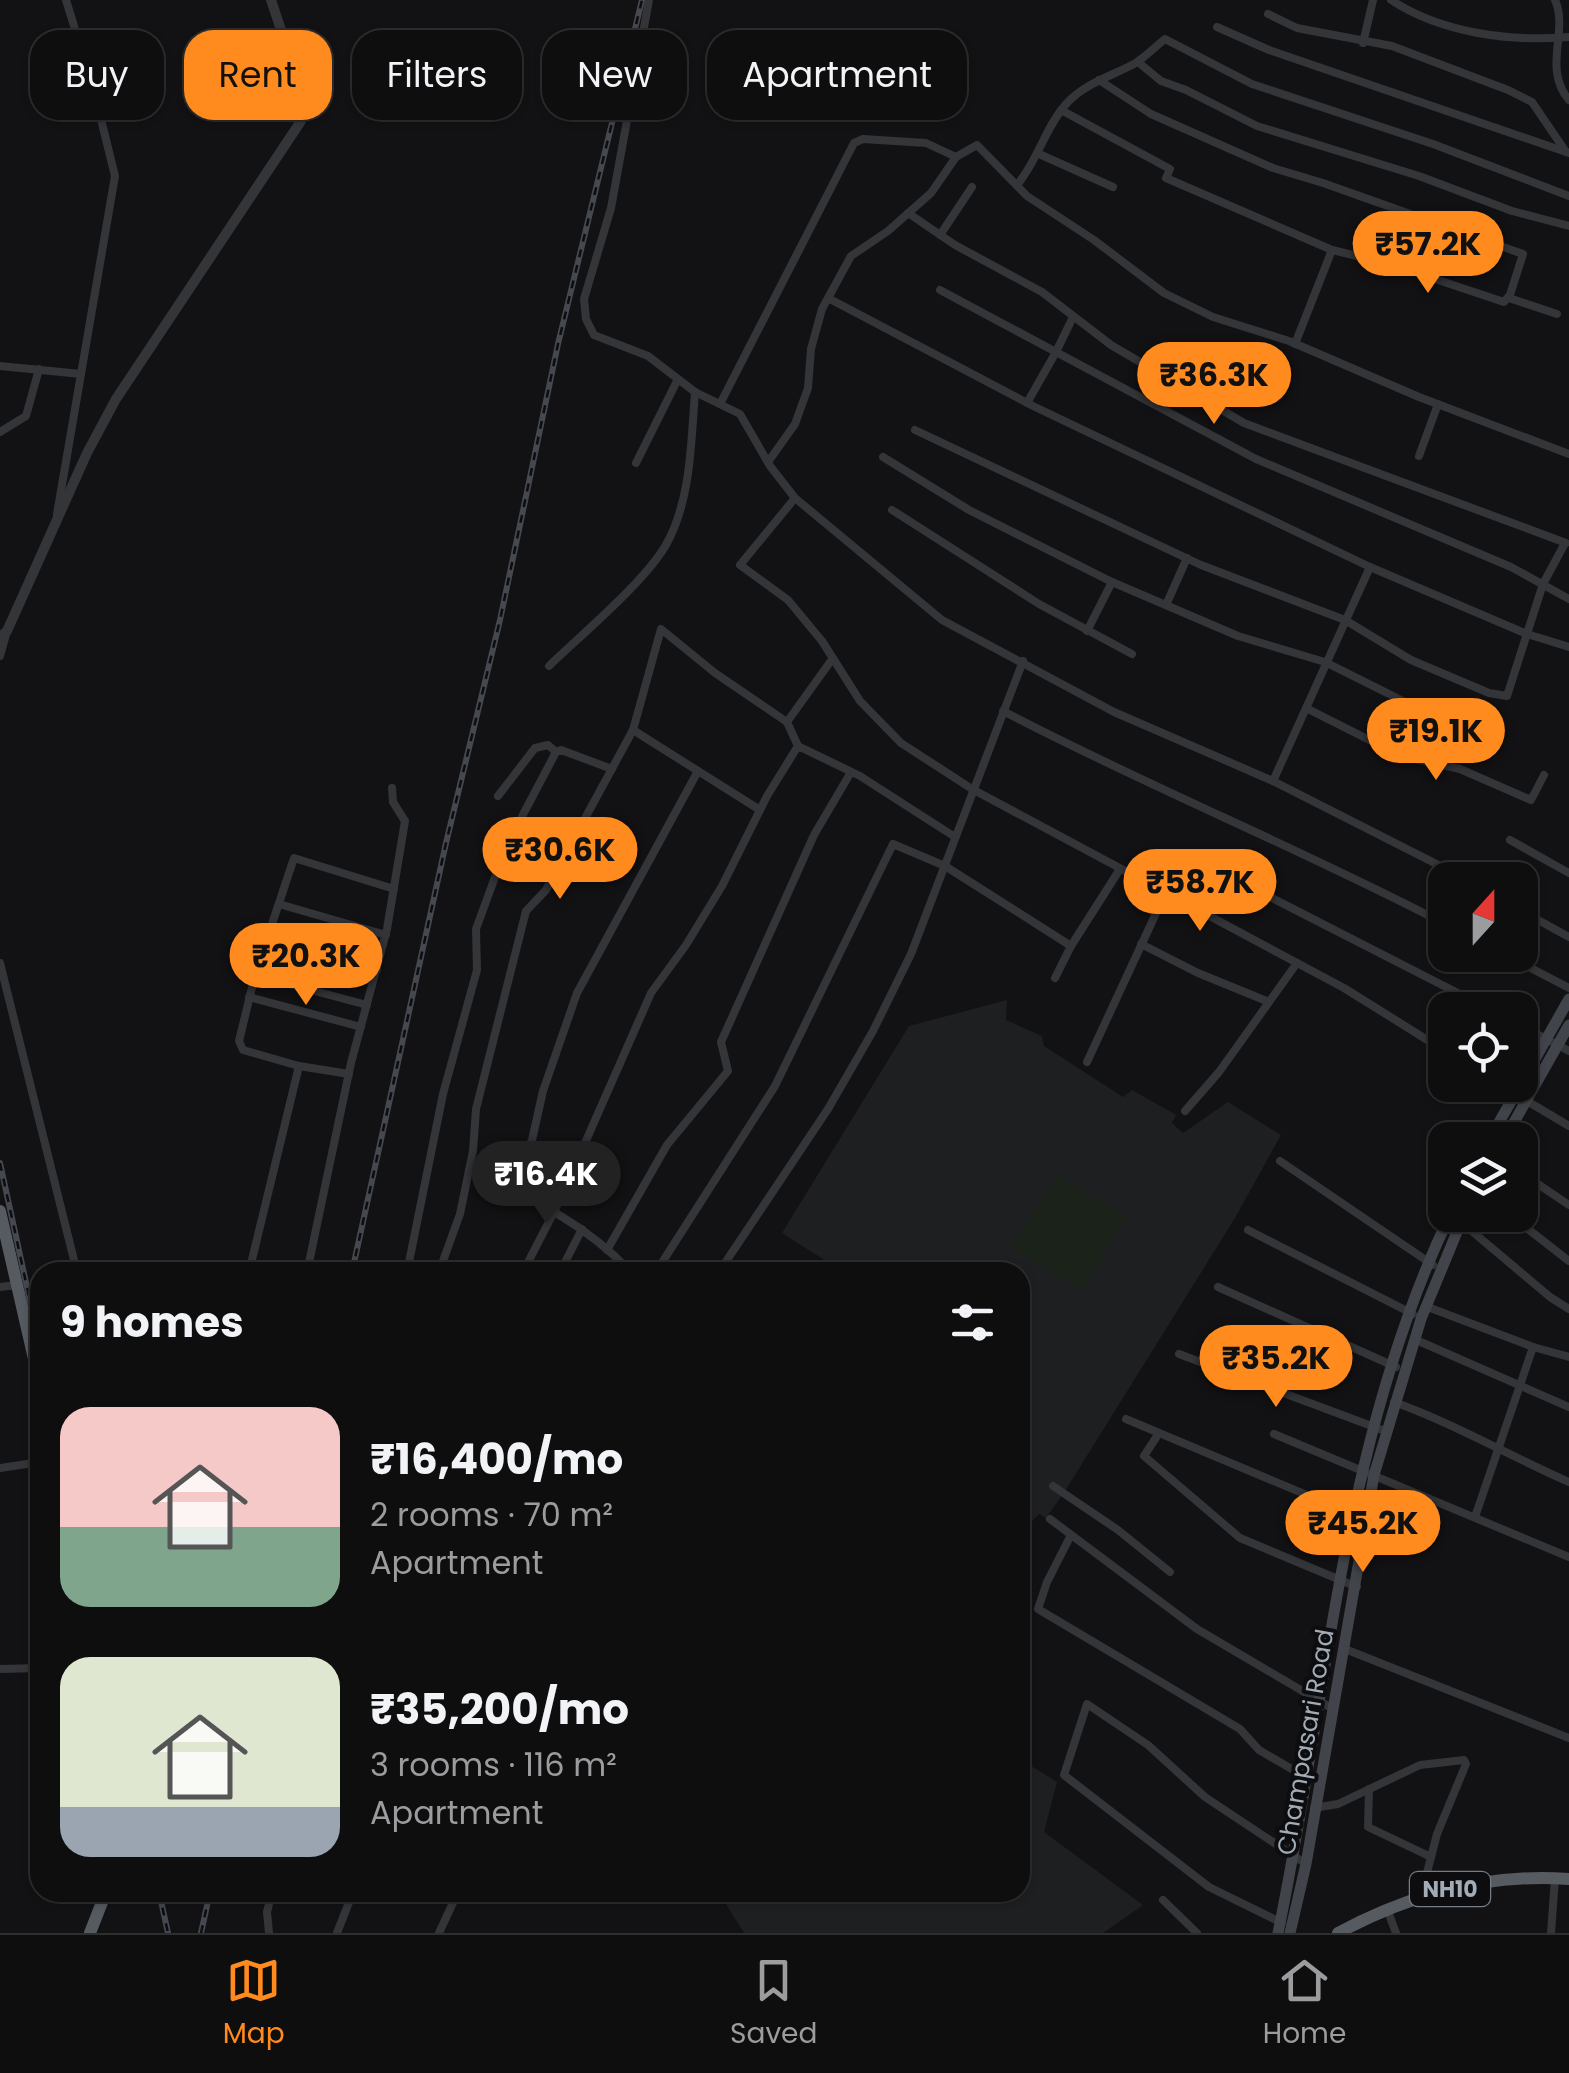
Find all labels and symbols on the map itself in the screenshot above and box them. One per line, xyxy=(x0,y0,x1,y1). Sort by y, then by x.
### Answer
pin: ₹57.2K xyxy=(1347,211,1509,296)
pin: ₹36.3K xyxy=(1133,342,1295,427)
pin: ₹19.1K xyxy=(1355,698,1517,783)
pin: ₹30.6K xyxy=(479,817,641,902)
pin: ₹58.7K xyxy=(1119,849,1281,934)
north arrow xyxy=(1428,862,1538,972)
pin: ₹20.3K xyxy=(225,923,387,1008)
pin: ₹16.4K xyxy=(465,1141,627,1226)
pin: ₹35.2K xyxy=(1195,1325,1357,1410)
pin: ₹45.2K xyxy=(1282,1490,1444,1575)
street label: Champasari Road xyxy=(1268,1626,1343,1858)
road number: NH10 xyxy=(1410,1872,1490,1906)

